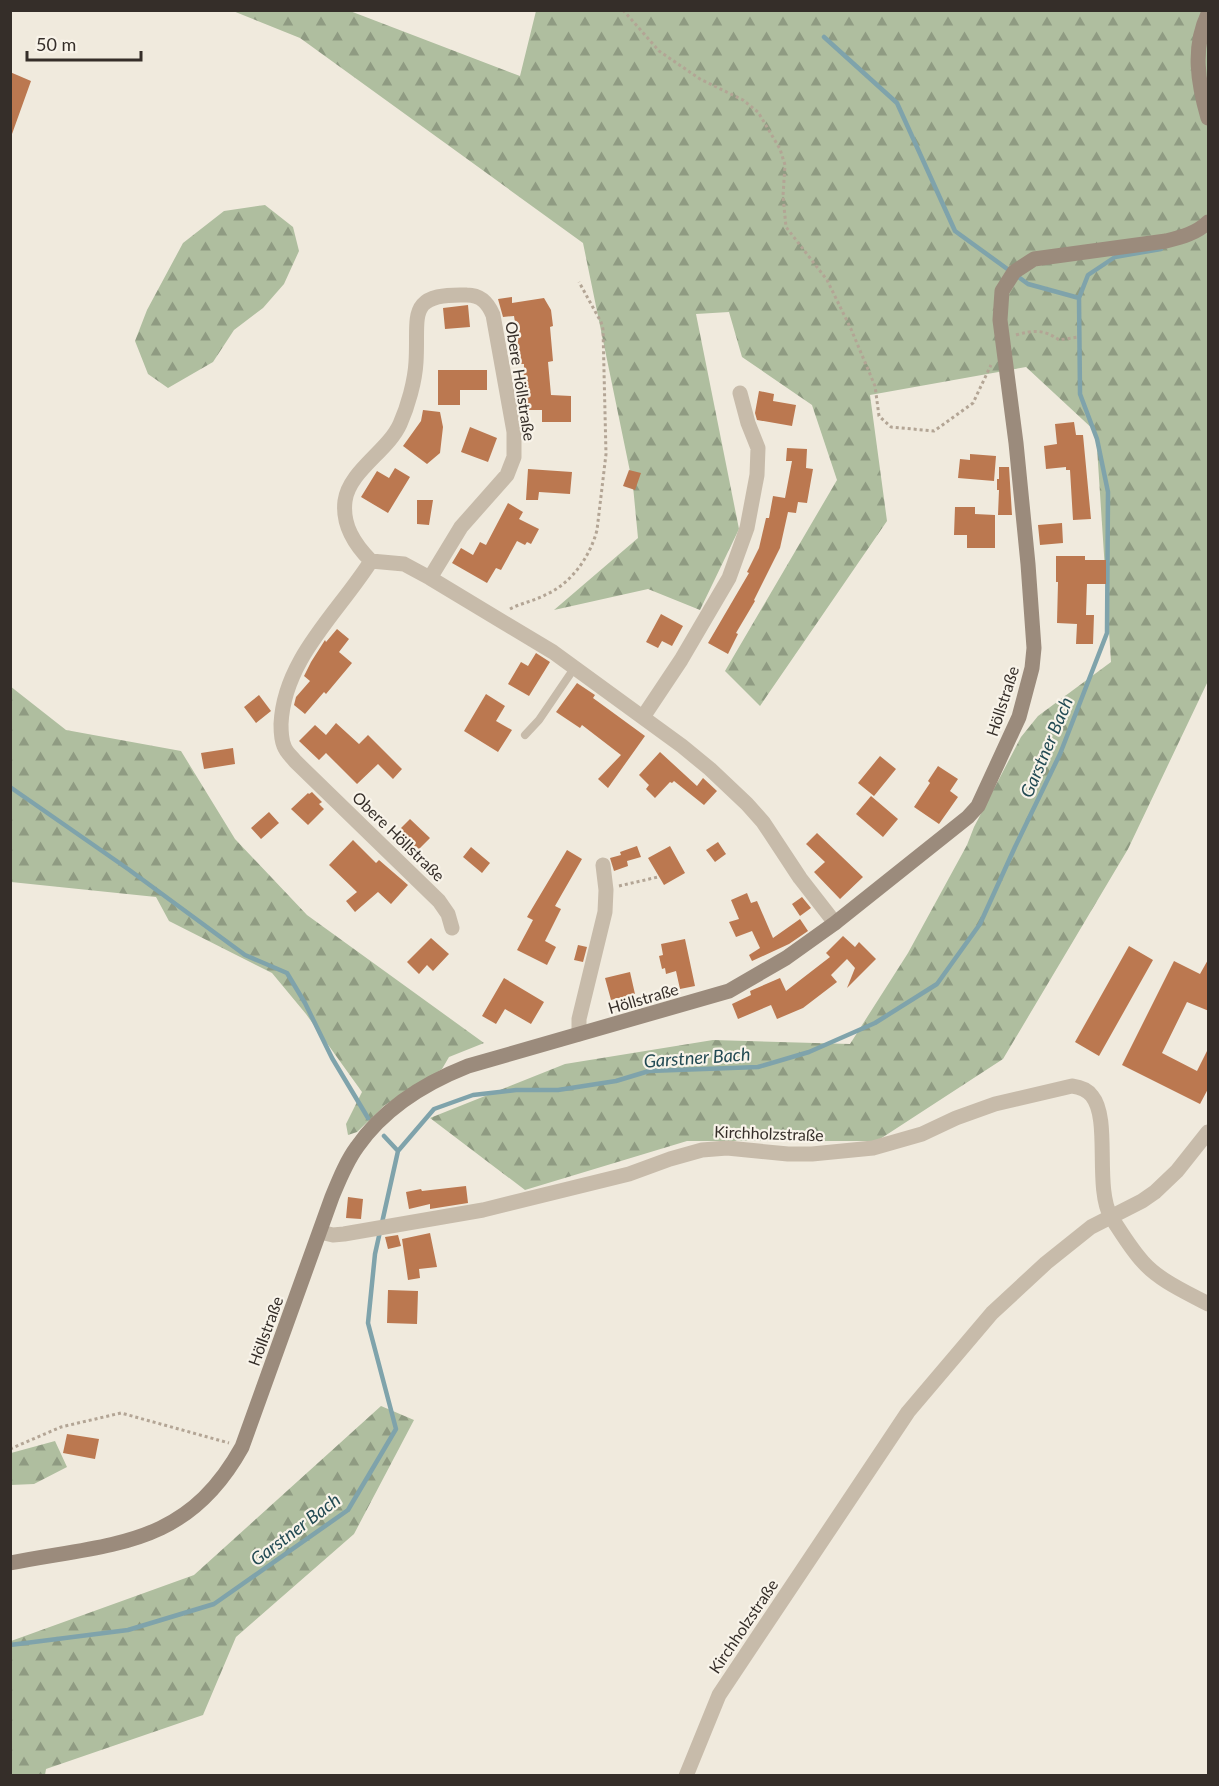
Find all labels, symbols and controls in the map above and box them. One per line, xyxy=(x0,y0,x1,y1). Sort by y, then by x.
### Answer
scale bar xyxy=(27,24,141,62)
text: 50 m xyxy=(36,33,76,55)
street label: Obere Höllstraße xyxy=(502,320,540,442)
street label: Höllstraße xyxy=(982,664,1022,738)
water label: Garstner Bach xyxy=(1015,694,1077,800)
street label: Obere Höllstraße xyxy=(349,787,449,885)
street label: Höllstraße xyxy=(605,979,681,1017)
water label: Garstner Bach xyxy=(643,1042,751,1072)
street label: Kirchholzstraße xyxy=(714,1122,824,1144)
street label: Höllstraße xyxy=(244,1294,286,1368)
water label: Garstner Bach xyxy=(246,1488,344,1570)
street label: Kirchholzstraße xyxy=(704,1575,782,1677)

